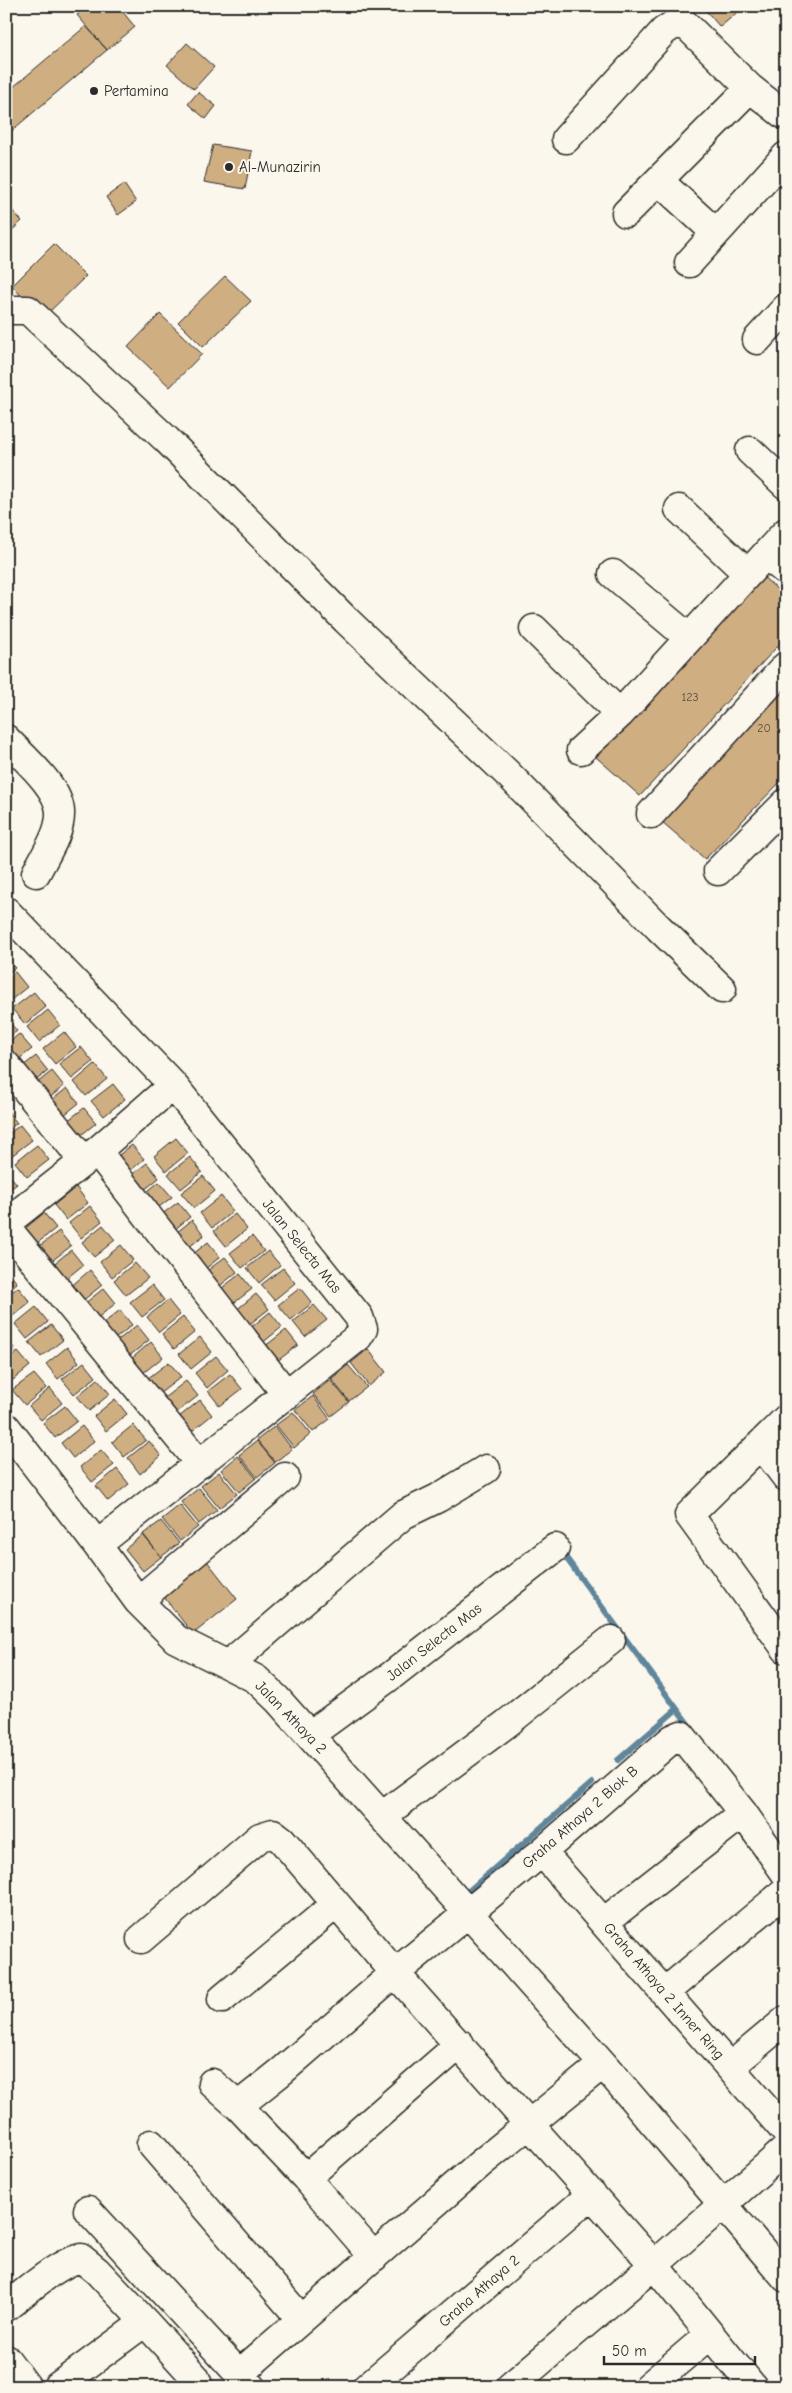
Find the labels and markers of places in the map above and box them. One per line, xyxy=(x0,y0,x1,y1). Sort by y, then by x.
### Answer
place label: Pertamina xyxy=(104,82,169,100)
marker: Pertamina xyxy=(88,85,100,97)
place label: Al-Munazirin xyxy=(239,158,321,176)
marker: Al-Munazirin xyxy=(223,161,235,173)

